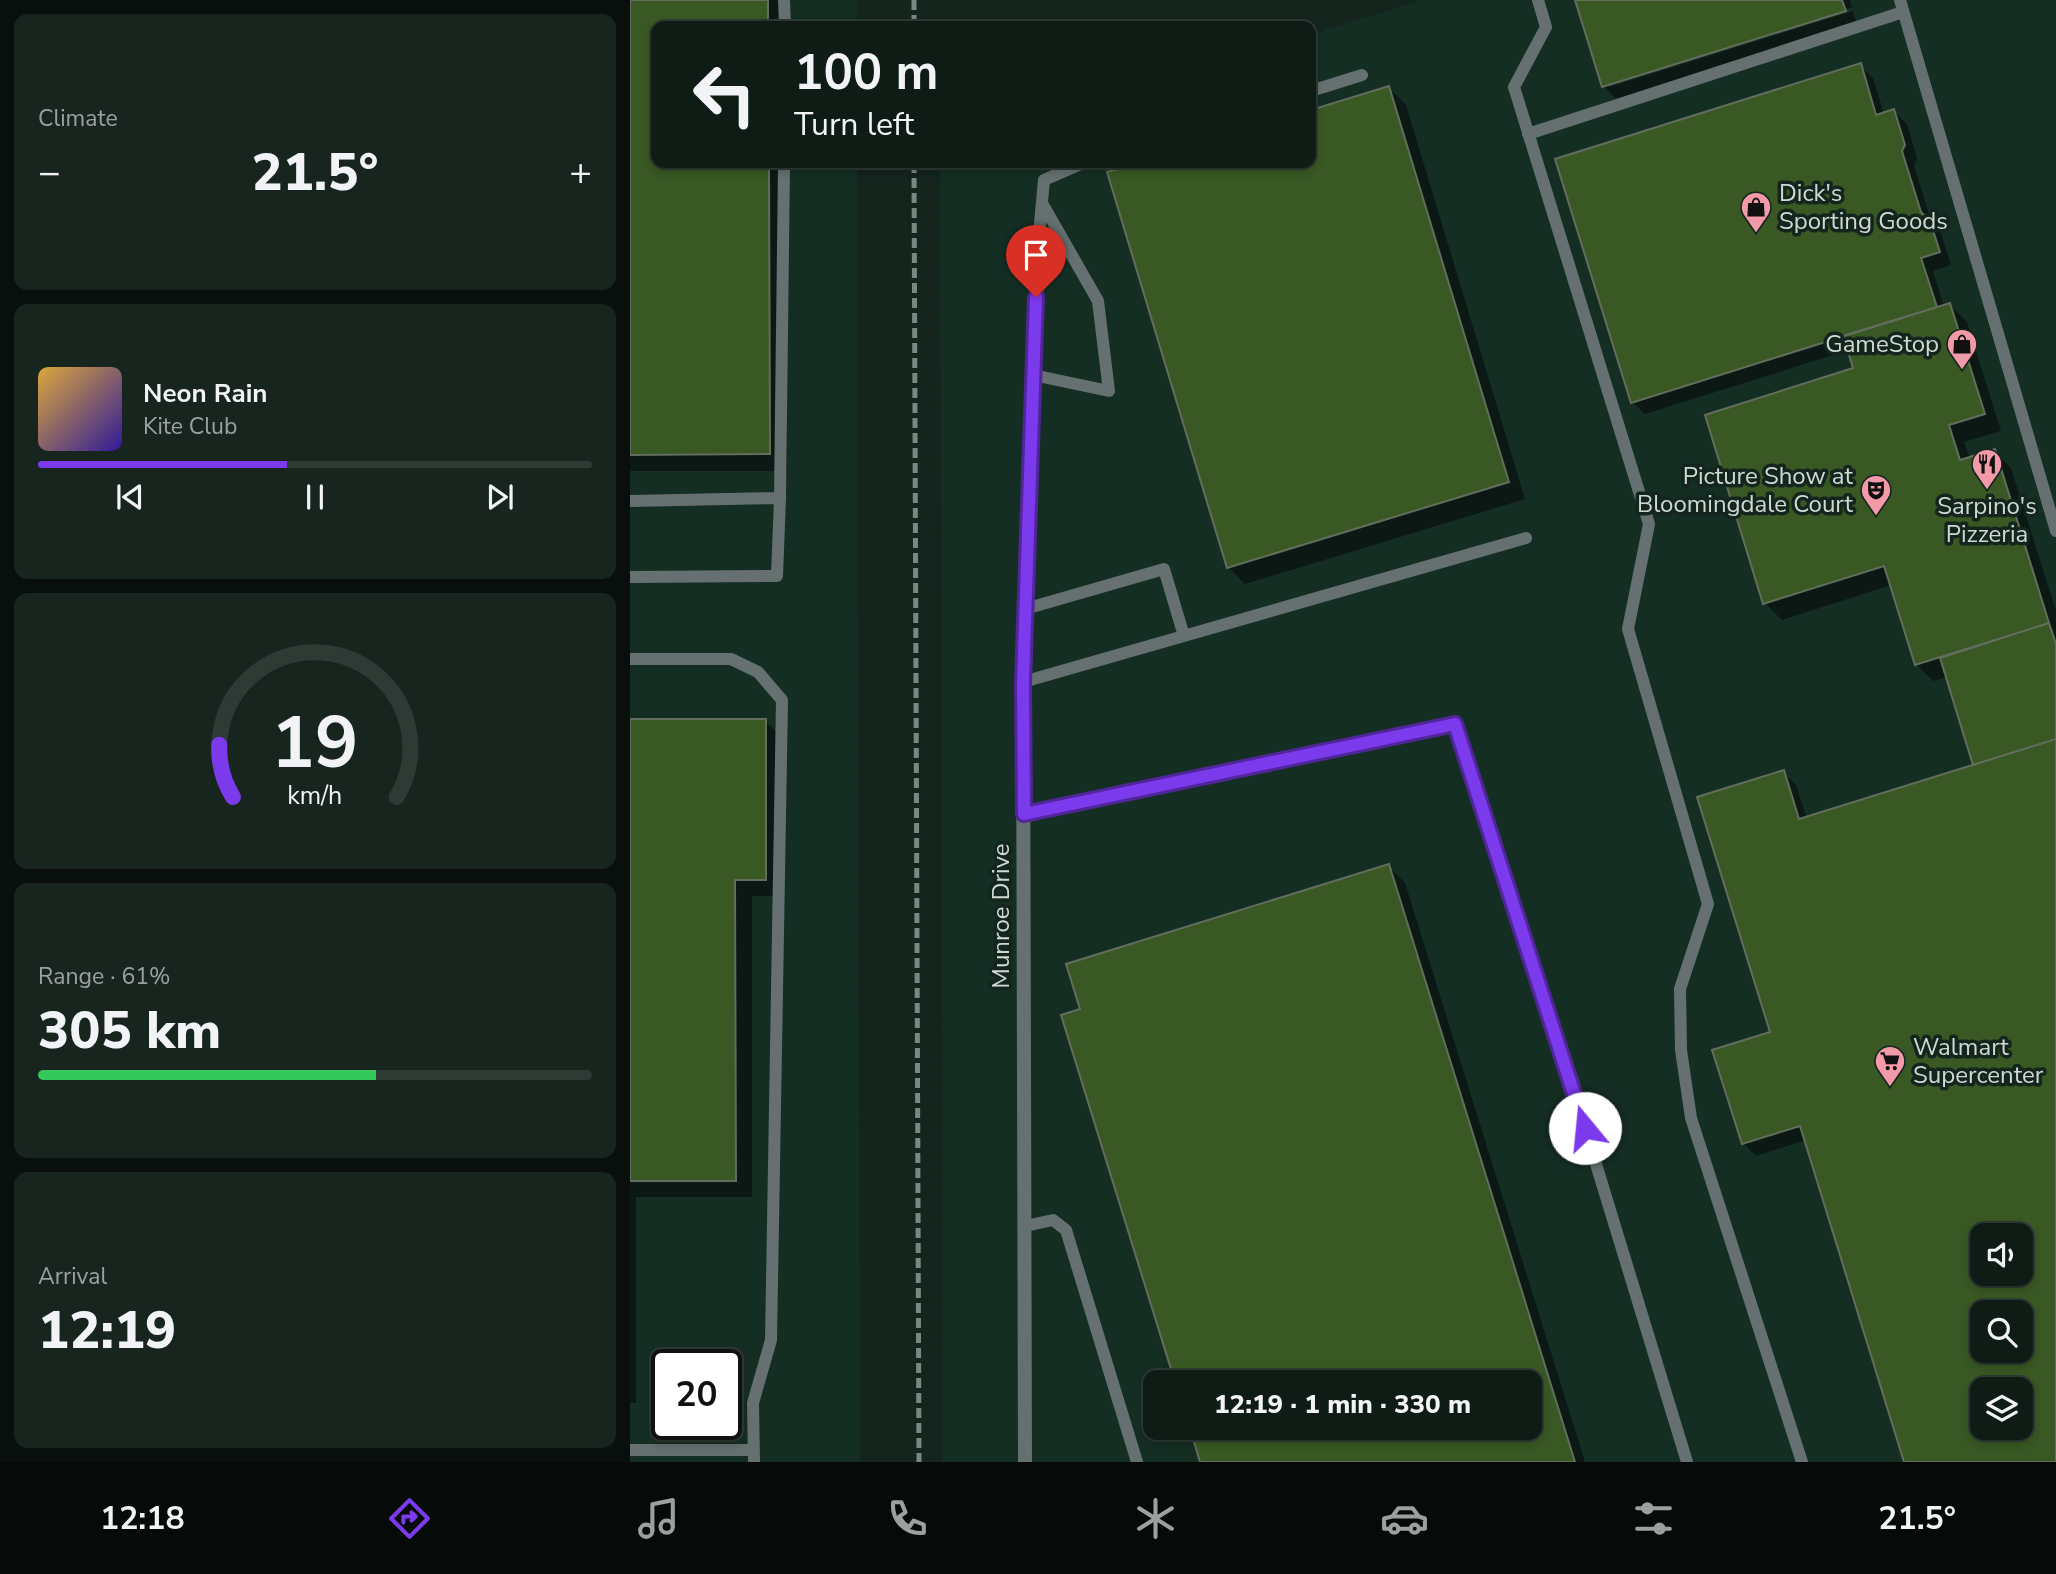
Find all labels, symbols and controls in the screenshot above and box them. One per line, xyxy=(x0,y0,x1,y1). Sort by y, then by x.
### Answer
text: 100 m xyxy=(794,39,938,106)
icon: left xyxy=(679,49,770,140)
text: Climate xyxy=(38,103,118,134)
text: Turn left xyxy=(794,103,914,146)
text: 21.5° xyxy=(251,137,379,208)
text: − xyxy=(38,147,61,198)
text: + xyxy=(569,147,592,198)
place label: Dick's Sporting Goods xyxy=(1779,177,1948,237)
shop icon: Dick's Sporting Goods xyxy=(1739,190,1773,234)
pin xyxy=(1006,225,1066,297)
icon: arrive xyxy=(1017,236,1055,274)
shop icon: GameStop xyxy=(1945,327,1979,371)
place label: GameStop xyxy=(1825,328,1939,360)
text: Neon Rain xyxy=(143,376,268,411)
text: Kite Club xyxy=(143,411,237,442)
restaurant icon: Sarpino's Pizzeria xyxy=(1970,447,2004,491)
place label: Picture Show at Bloomingdale Court xyxy=(1637,460,1854,520)
theatre icon: Picture Show at Bloomingdale Court xyxy=(1859,473,1893,517)
icon: previous xyxy=(111,478,149,516)
icon: pause xyxy=(296,478,334,516)
icon: next xyxy=(481,478,519,516)
place label: Sarpino's Pizzeria xyxy=(1937,490,2037,550)
text: 19 xyxy=(271,693,359,793)
text: km/h xyxy=(287,779,343,813)
street label: Munroe Drive xyxy=(985,843,1017,989)
text: Range · 61% xyxy=(38,961,170,992)
text: 305 km xyxy=(38,995,221,1066)
place label: Walmart Supercenter xyxy=(1913,1031,2044,1091)
supermarket icon: Walmart Supercenter xyxy=(1873,1044,1907,1088)
position arrow xyxy=(1548,1091,1622,1165)
map controls xyxy=(1970,1223,2033,1440)
button: sound xyxy=(1970,1223,2033,1286)
text: Arrival xyxy=(38,1261,107,1292)
text: 12:19 xyxy=(38,1295,176,1366)
button: search xyxy=(1970,1300,2033,1363)
speed limit sign: 20 xyxy=(651,1349,742,1440)
button: layers xyxy=(1970,1377,2033,1440)
text: 12:19 · 1 min · 330 m xyxy=(1214,1387,1471,1422)
icon: directions xyxy=(385,1494,434,1543)
icon: music xyxy=(634,1494,683,1543)
icon: phone xyxy=(883,1494,932,1543)
icon: climate xyxy=(1131,1494,1180,1543)
icon: car xyxy=(1380,1494,1429,1543)
icon: filters xyxy=(1629,1494,1678,1543)
text: 12:18 xyxy=(100,1497,185,1540)
text: 21.5° xyxy=(1878,1497,1956,1540)

